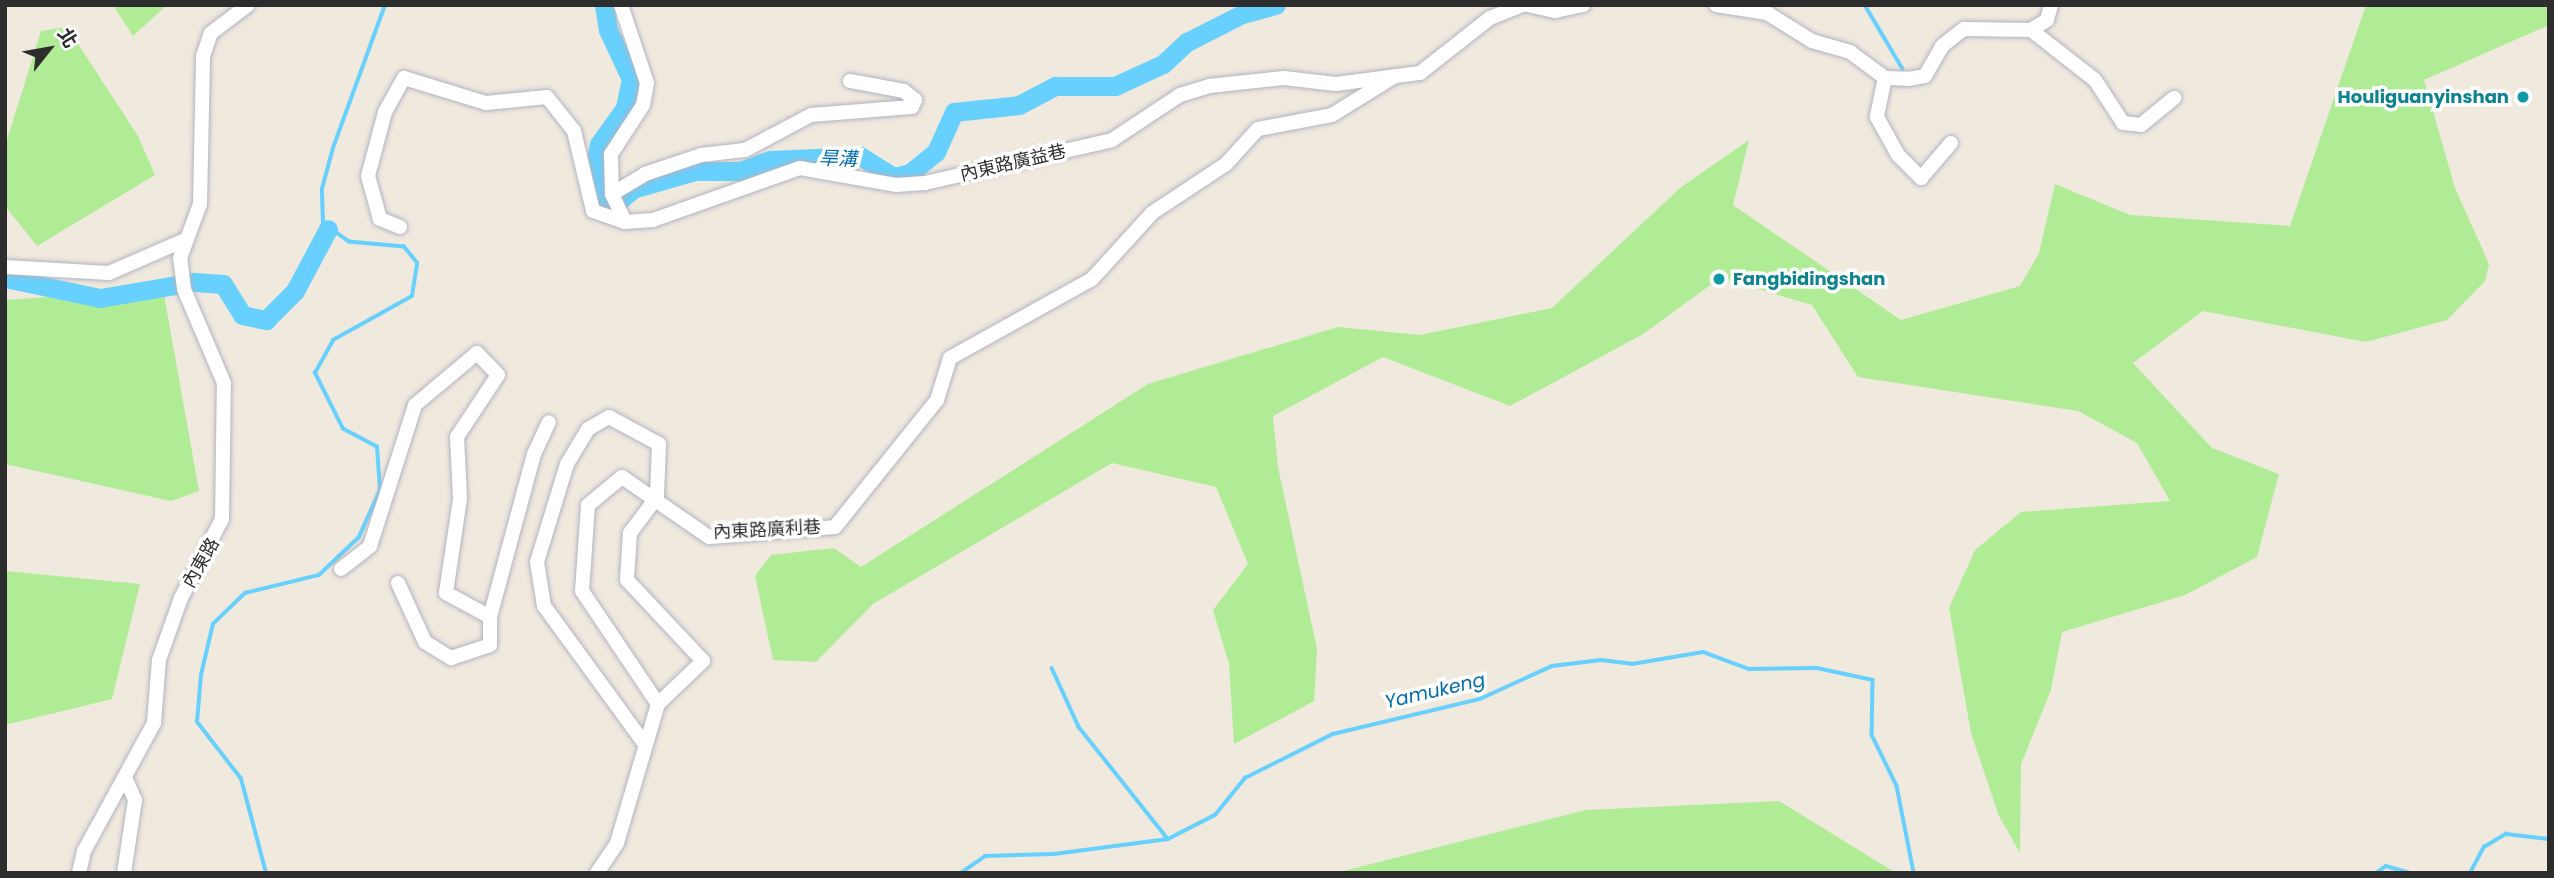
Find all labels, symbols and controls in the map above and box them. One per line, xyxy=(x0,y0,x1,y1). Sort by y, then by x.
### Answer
north arrow xyxy=(14,14,84,84)
text: 北 xyxy=(51,23,84,53)
place label: Houliguanyinshan xyxy=(2338,86,2509,108)
marker: Houliguanyinshan xyxy=(2515,89,2531,105)
street label: 內東路廣益巷 xyxy=(958,140,1068,186)
water label: 旱溝 xyxy=(819,147,857,171)
place label: Fangbidingshan xyxy=(1733,268,1885,290)
marker: Fangbidingshan xyxy=(1711,271,1727,287)
street label: 內東路廣利巷 xyxy=(713,516,821,544)
street label: 內東路 xyxy=(178,534,224,592)
water label: Yamukeng xyxy=(1383,668,1487,714)

